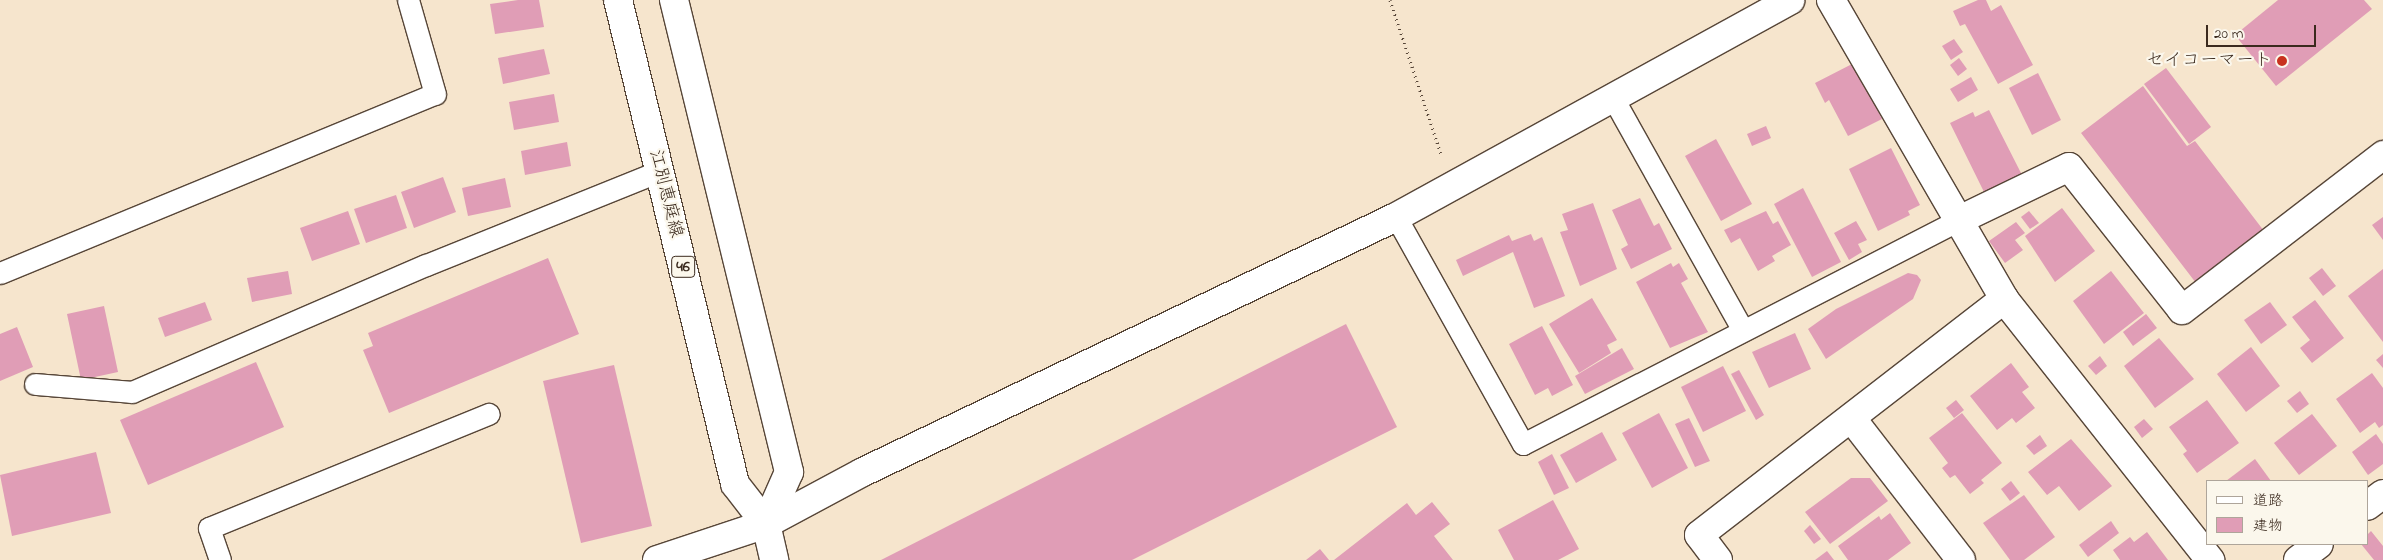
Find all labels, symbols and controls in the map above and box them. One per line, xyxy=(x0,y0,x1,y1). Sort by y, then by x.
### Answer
scale bar xyxy=(2208,15,2318,47)
text: 20 m xyxy=(2214,23,2243,45)
place label: セイコーマート xyxy=(2146,50,2272,72)
marker: セイコーマート xyxy=(2276,55,2288,67)
street label: 江別恵庭線 xyxy=(644,148,686,240)
road number: 46 xyxy=(670,253,696,280)
legend xyxy=(2206,480,2368,545)
text: 道路 xyxy=(2253,490,2283,512)
text: 建物 xyxy=(2253,515,2283,537)

